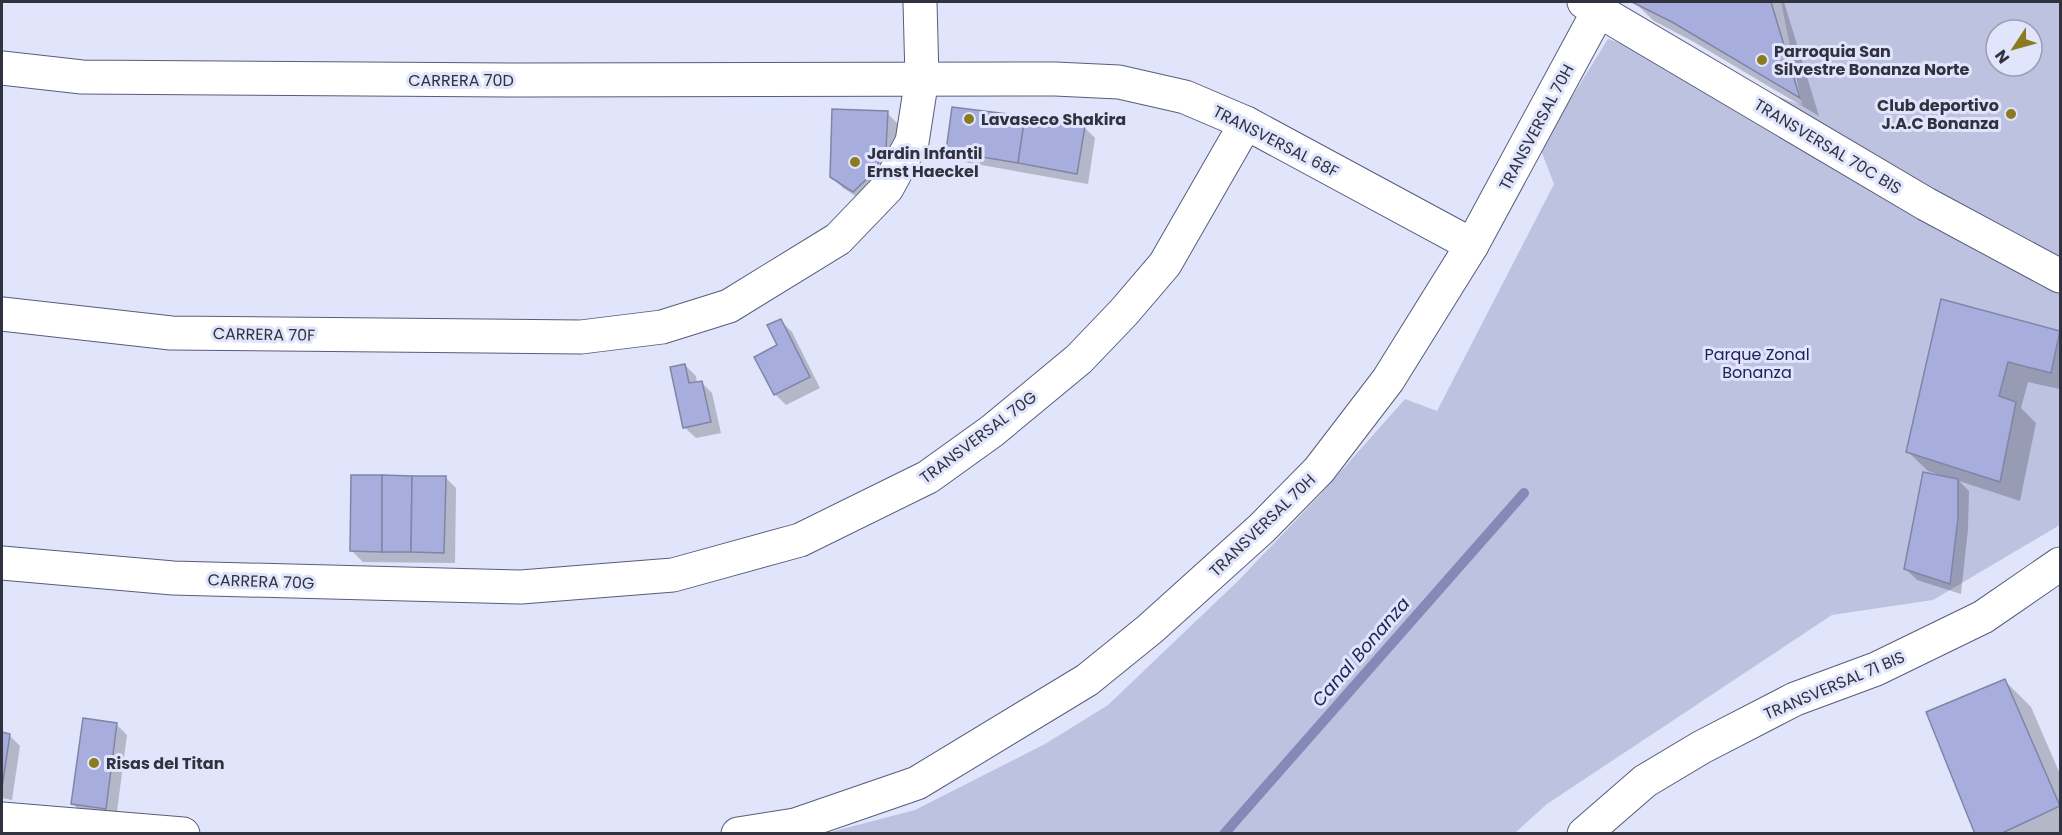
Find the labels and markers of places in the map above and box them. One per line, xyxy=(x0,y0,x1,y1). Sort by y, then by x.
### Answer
place label: Parroquia San Silvestre Bonanza Norte xyxy=(1774,40,1970,81)
marker: Parroquia San Silvestre Bonanza Norte xyxy=(1755,53,1769,67)
place label: Club deportivo J.A.C Bonanza xyxy=(1877,94,1999,135)
marker: Club deportivo J.A.C Bonanza xyxy=(2004,107,2018,121)
place label: Lavaseco Shakira xyxy=(981,108,1126,131)
marker: Lavaseco Shakira xyxy=(962,112,976,126)
place label: Jardin Infantil Ernst Haeckel xyxy=(867,142,983,183)
marker: Jardin Infantil Ernst Haeckel xyxy=(848,155,862,169)
place label: Risas del Titan xyxy=(106,752,224,775)
marker: Risas del Titan xyxy=(87,756,101,770)

